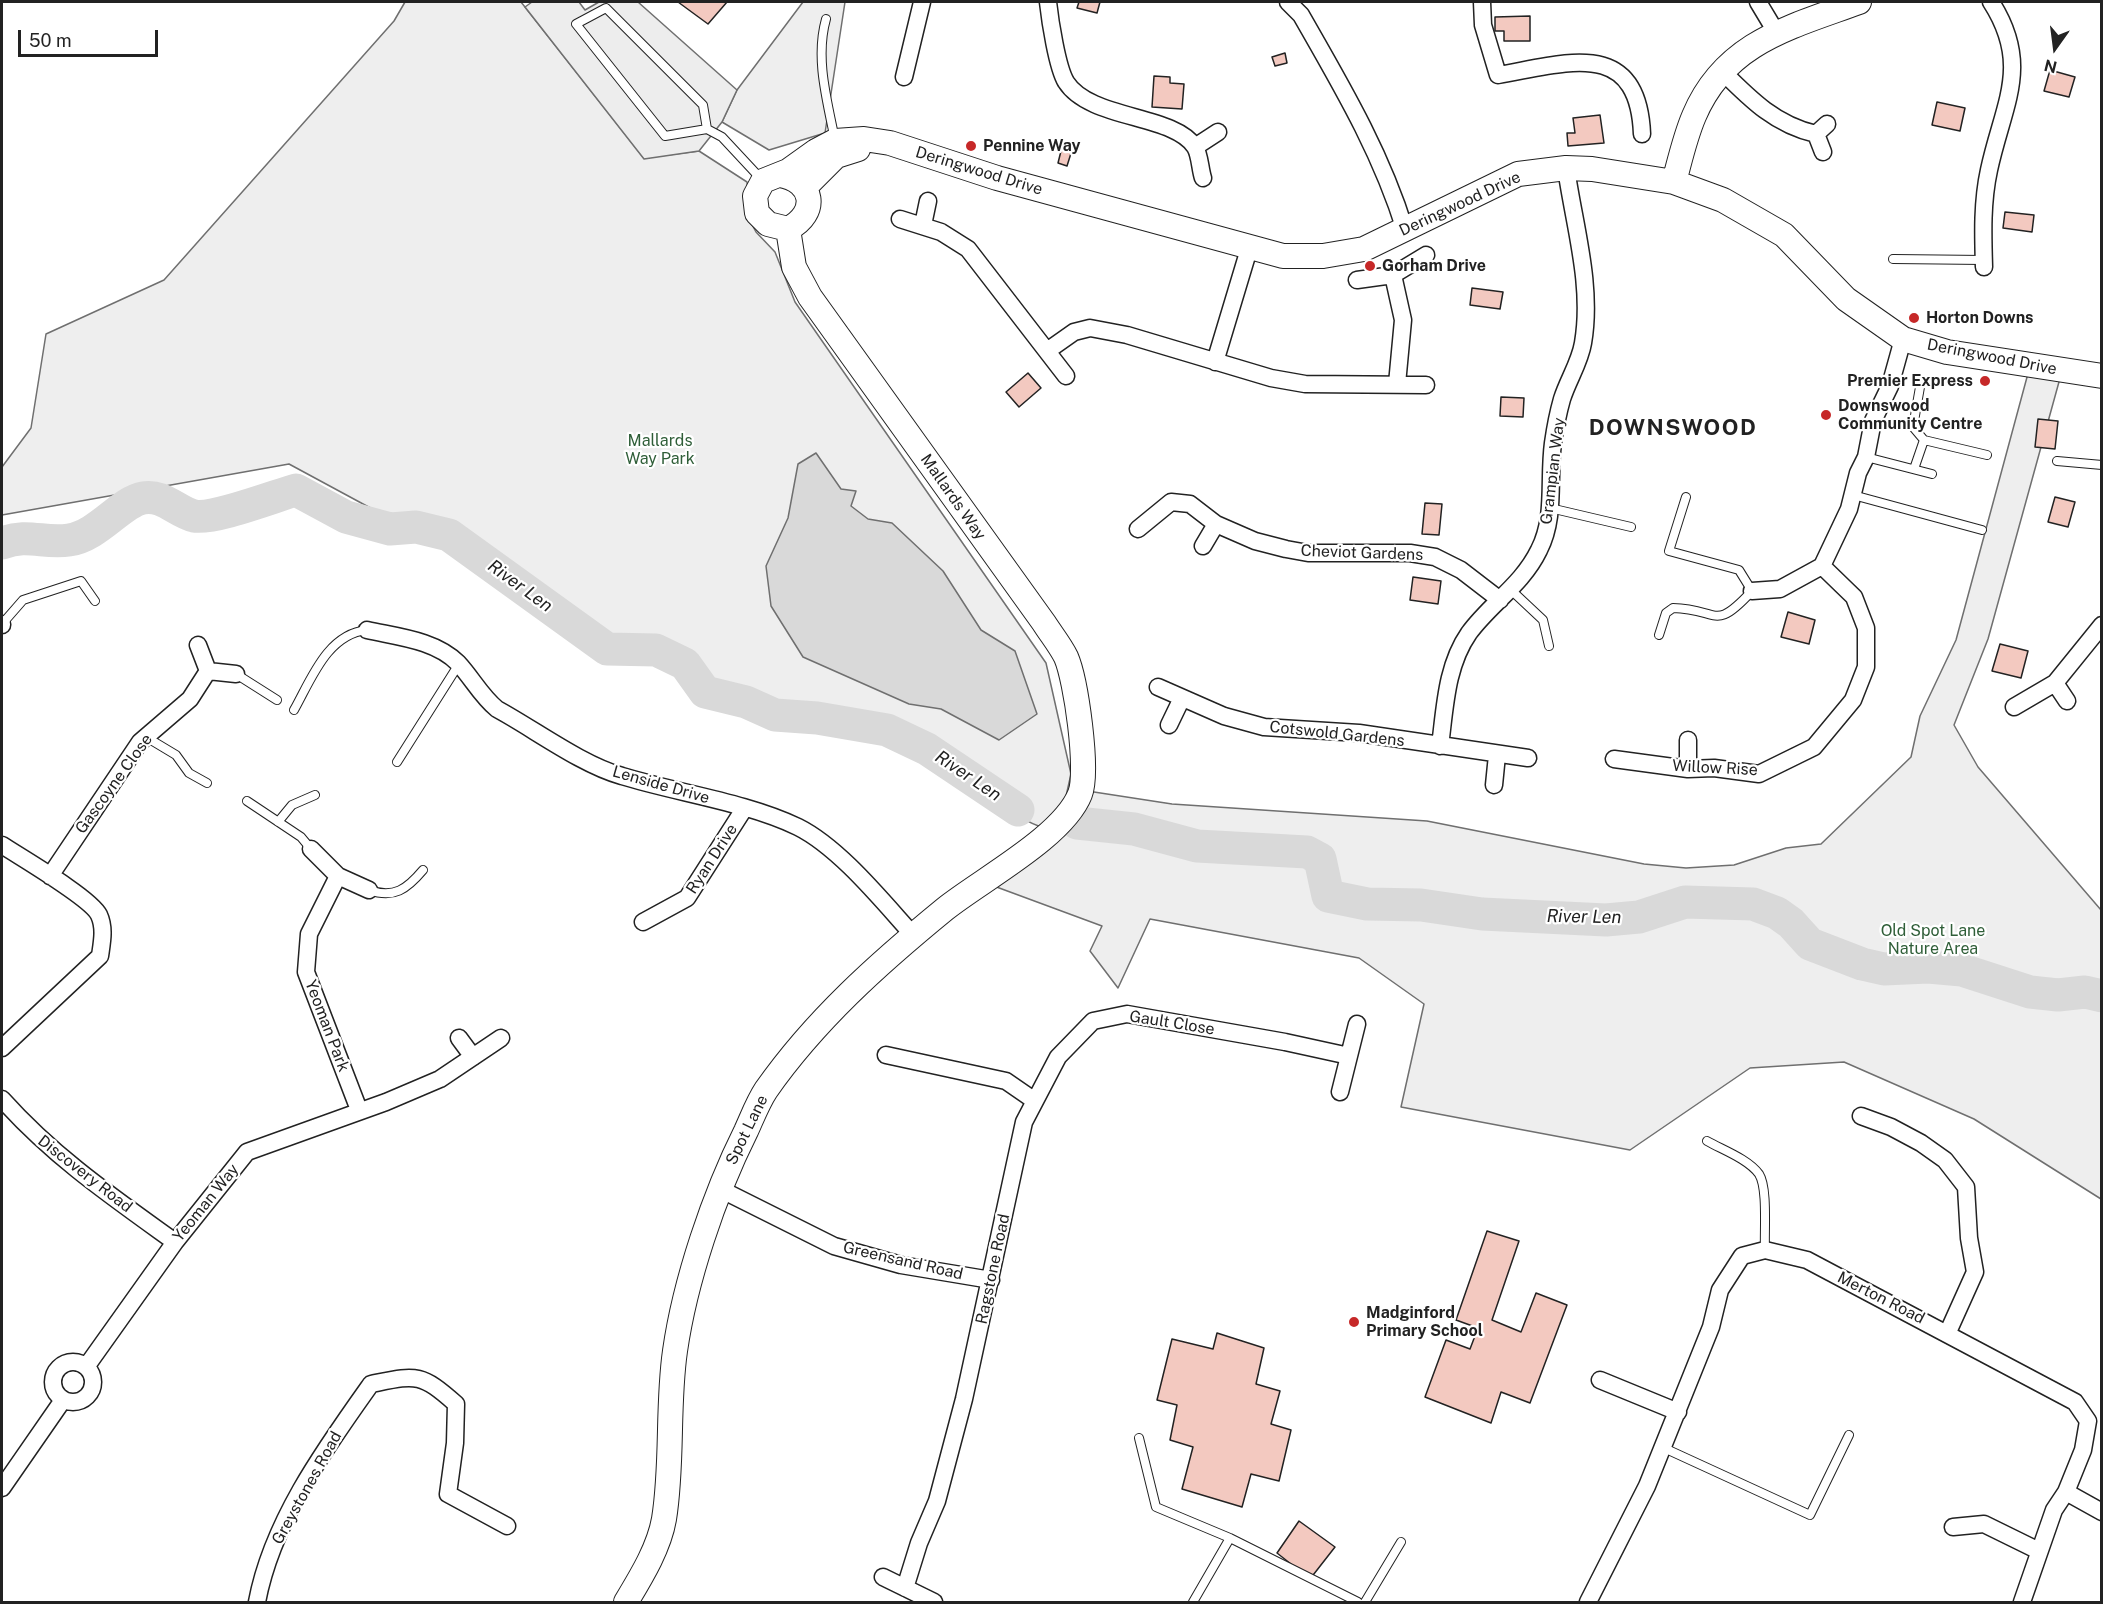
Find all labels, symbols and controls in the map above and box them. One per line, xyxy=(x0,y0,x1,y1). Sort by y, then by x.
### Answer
scale bar xyxy=(21,18,160,56)
north arrow xyxy=(2025,18,2085,78)
text: 50 m xyxy=(29,30,72,51)
text: N xyxy=(2042,55,2059,77)
place label: Pennine Way xyxy=(983,136,1080,156)
marker: Pennine Way xyxy=(964,139,978,153)
street label: Deringwood Drive xyxy=(913,143,1045,199)
street label: Deringwood Drive xyxy=(1396,167,1524,241)
place label: Gorham Drive xyxy=(1382,256,1486,276)
marker: Gorham Drive xyxy=(1363,259,1377,273)
place label: Horton Downs xyxy=(1926,308,2033,328)
marker: Horton Downs xyxy=(1907,311,1921,325)
street label: Deringwood Drive xyxy=(1925,335,2059,379)
place label: Premier Express xyxy=(1847,371,1973,391)
marker: Premier Express xyxy=(1978,374,1992,388)
place label: Downswood Community Centre xyxy=(1838,396,1982,434)
marker: Downswood Community Centre xyxy=(1819,408,1833,422)
district label: DOWNSWOOD xyxy=(1589,415,1757,441)
street label: Grampian Way xyxy=(1537,416,1569,526)
park label: Mallards Way Park xyxy=(625,431,695,469)
street label: Mallards Way xyxy=(916,450,990,544)
street label: Cheviot Gardens xyxy=(1300,541,1424,565)
water label: River Len xyxy=(483,555,557,617)
street label: Cotswold Gardens xyxy=(1269,717,1405,751)
street label: Gascoyne Close xyxy=(71,730,157,838)
water label: River Len xyxy=(931,746,1005,806)
street label: Willow Rise xyxy=(1672,756,1758,780)
street label: Lenside Drive xyxy=(610,762,712,808)
street label: Ryan Drive xyxy=(682,820,742,898)
water label: River Len xyxy=(1546,906,1622,928)
park label: Old Spot Lane Nature Area xyxy=(1881,921,1985,959)
street label: Yeoman Park xyxy=(301,977,353,1075)
street label: Gault Close xyxy=(1128,1007,1216,1039)
street label: Spot Lane xyxy=(722,1092,772,1168)
street label: Discovery Road xyxy=(34,1131,136,1217)
street label: Yeoman Way xyxy=(169,1160,243,1246)
street label: Ragstone Road xyxy=(972,1212,1014,1326)
street label: Greensand Road xyxy=(841,1238,965,1284)
street label: Merton Road xyxy=(1834,1268,1928,1328)
place label: Madginford Primary School xyxy=(1366,1303,1483,1341)
marker: Madginford Primary School xyxy=(1347,1315,1361,1329)
street label: Greystones Road xyxy=(268,1428,346,1548)

